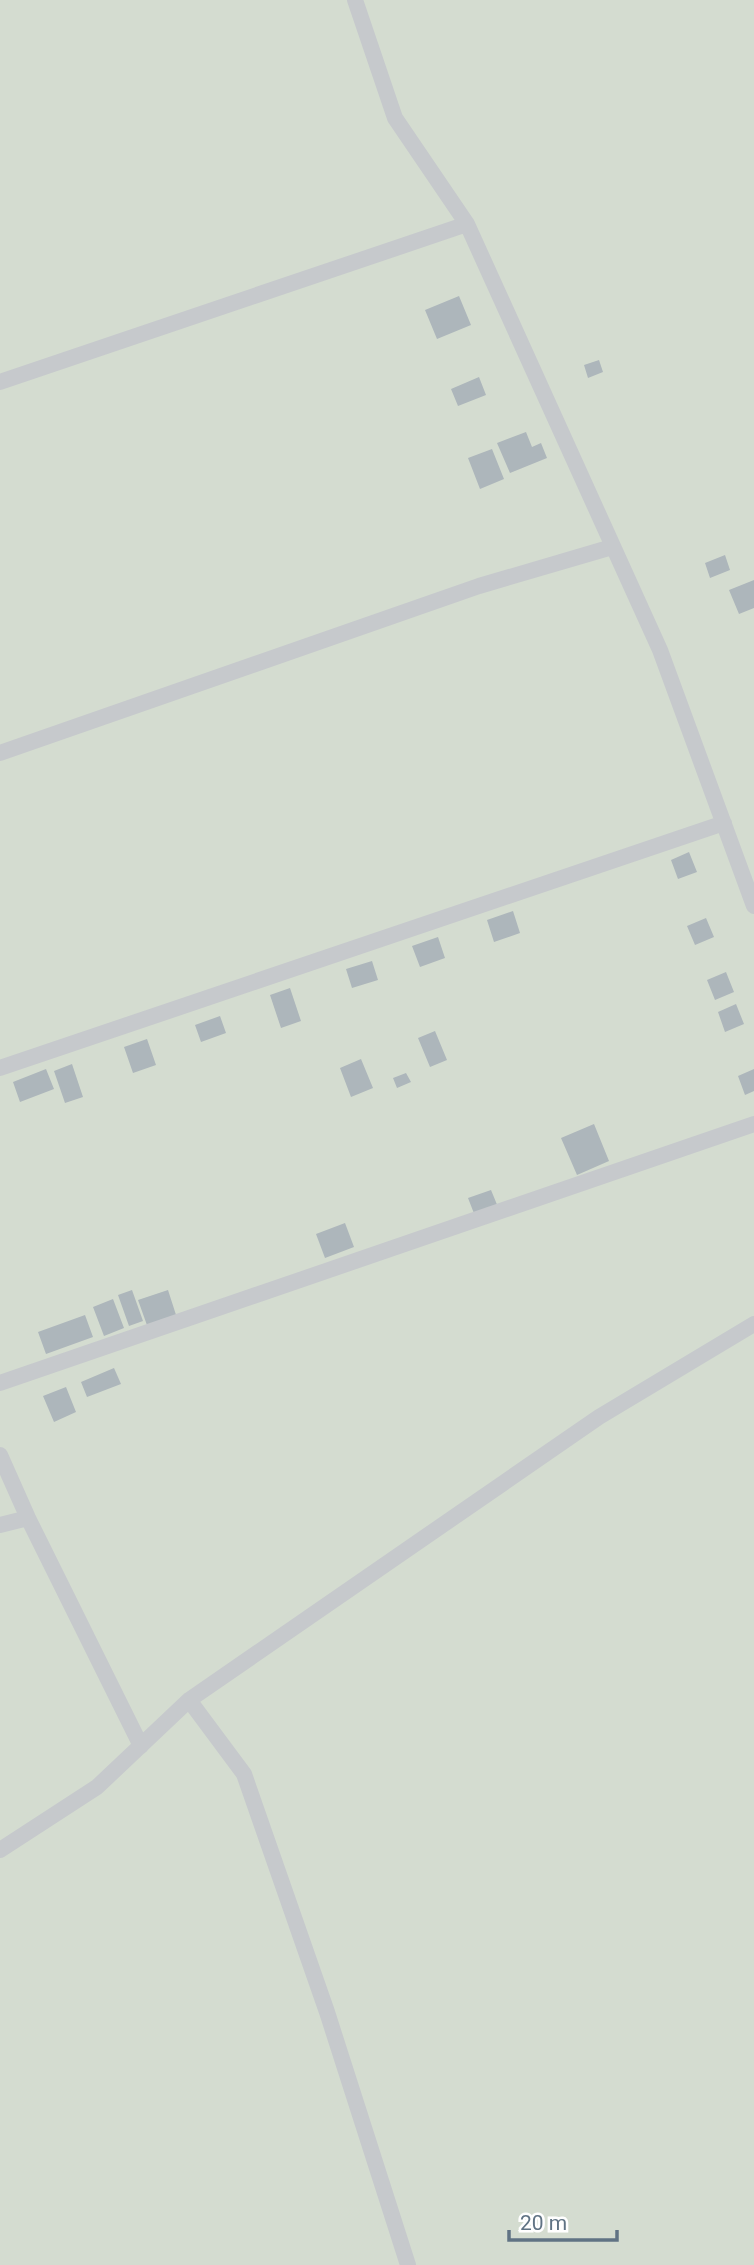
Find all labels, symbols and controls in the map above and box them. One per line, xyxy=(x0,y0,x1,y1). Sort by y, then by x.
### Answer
scale bar xyxy=(509,2198,618,2242)
text: 20 m xyxy=(520,2211,567,2235)

